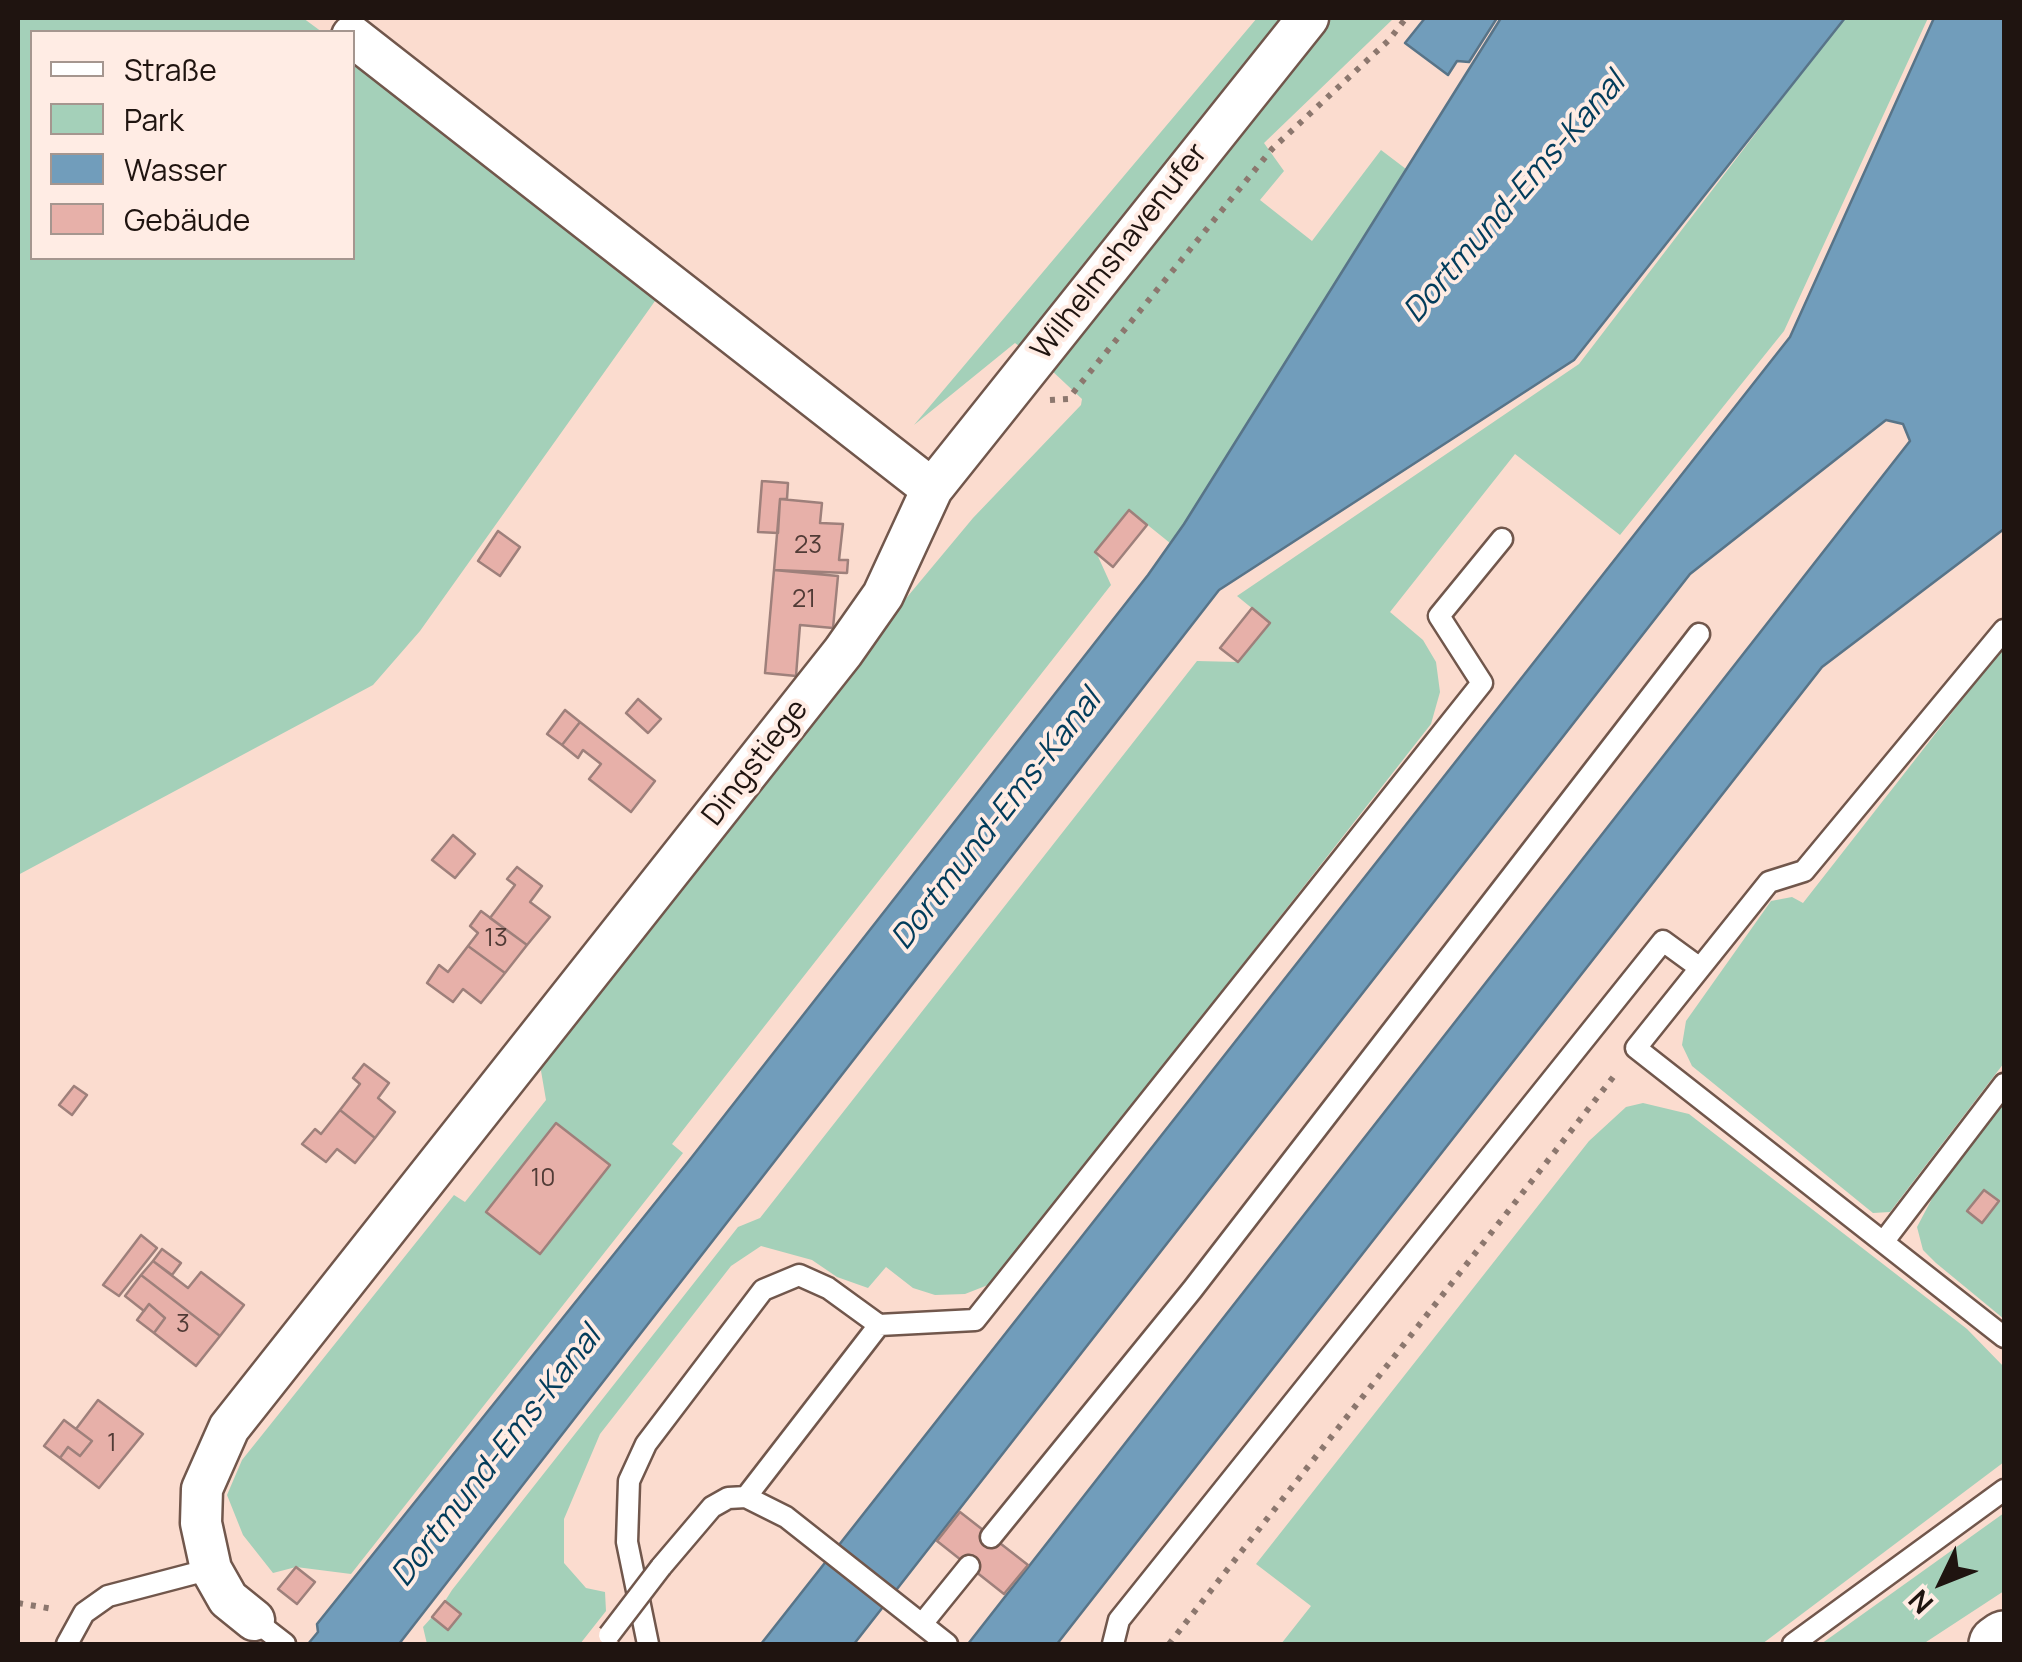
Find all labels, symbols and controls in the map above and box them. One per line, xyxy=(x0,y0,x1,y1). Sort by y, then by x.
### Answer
legend xyxy=(30,30,355,260)
text: Straße xyxy=(124,49,217,90)
water label: Dortmund-Ems-Kanal xyxy=(1396,65,1634,331)
text: Park xyxy=(124,99,184,140)
street label: Wilhelmshavenufer xyxy=(1024,137,1216,367)
text: Wasser xyxy=(124,149,227,190)
text: Gebäude xyxy=(124,199,250,240)
house number: 23 xyxy=(794,531,822,561)
house number: 21 xyxy=(792,585,816,615)
water label: Dortmund-Ems-Kanal xyxy=(884,683,1110,957)
street label: Dingstiege xyxy=(696,693,816,833)
house number: 13 xyxy=(484,924,508,954)
house number: 10 xyxy=(531,1164,555,1194)
house number: 3 xyxy=(176,1310,190,1340)
water label: Dortmund-Ems-Kanal xyxy=(384,1320,610,1594)
house number: 1 xyxy=(107,1429,117,1459)
north arrow xyxy=(1892,1532,1992,1632)
text: N xyxy=(1899,1582,1941,1623)

